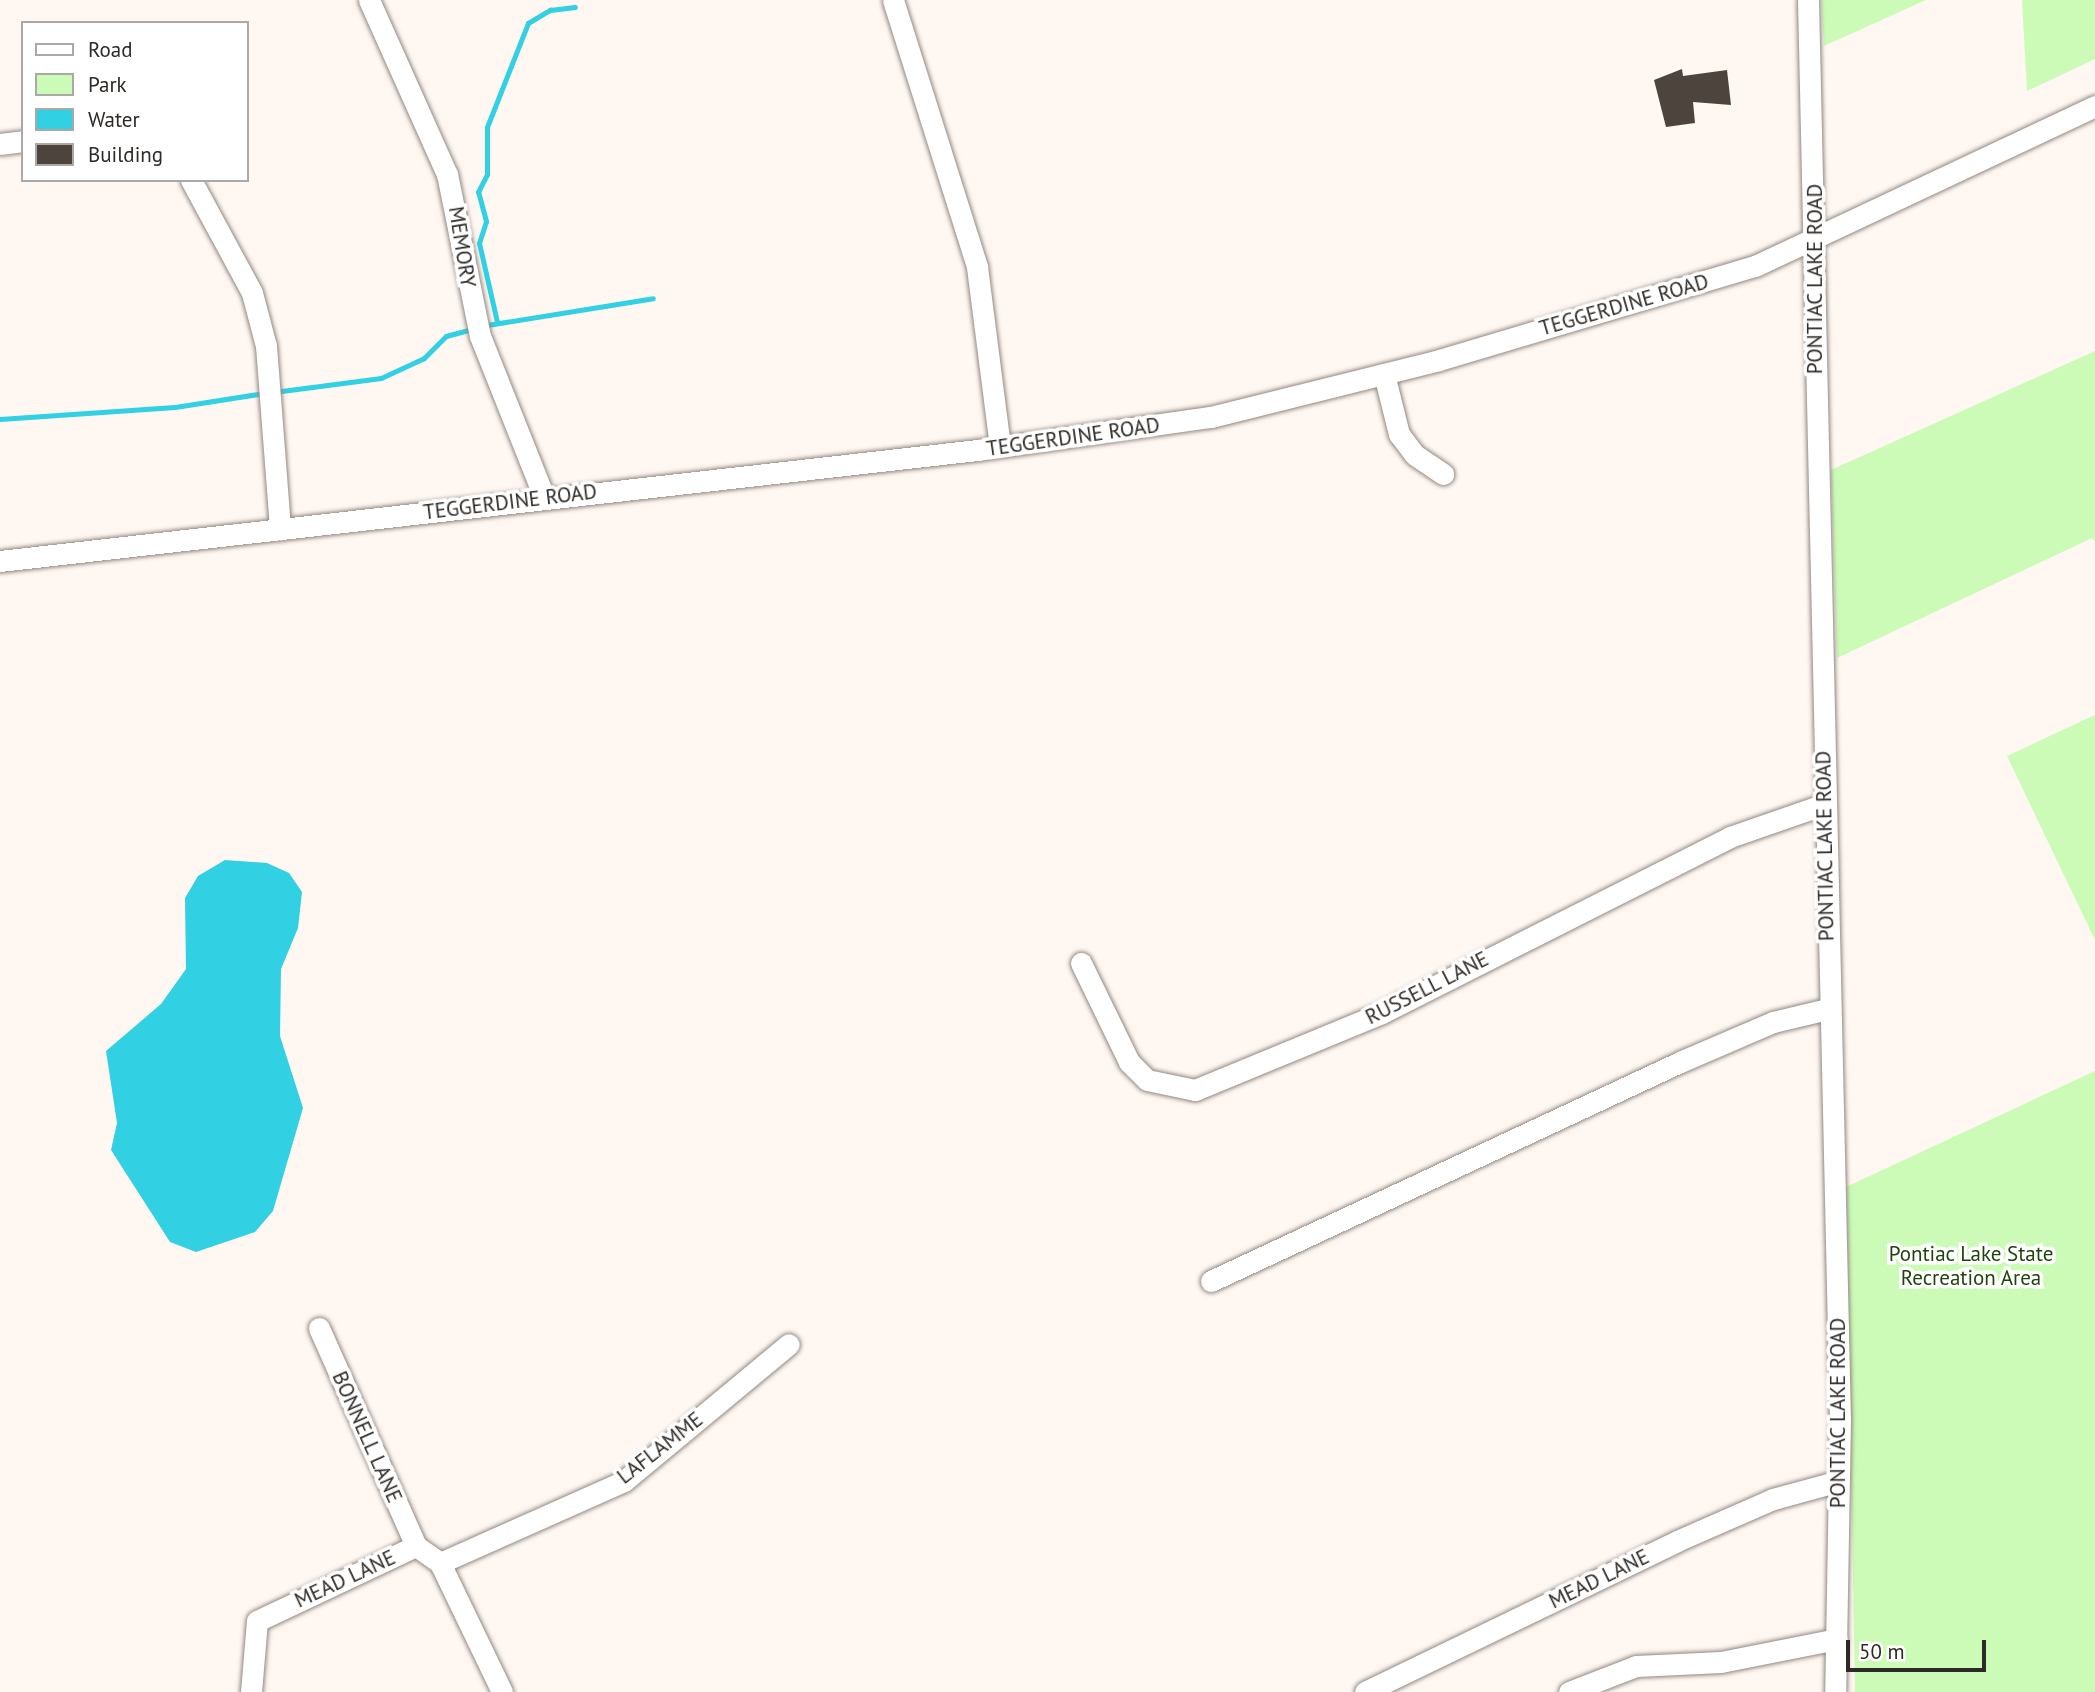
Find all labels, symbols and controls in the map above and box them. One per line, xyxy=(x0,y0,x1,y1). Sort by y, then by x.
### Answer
legend xyxy=(21,21,248,182)
text: Road xyxy=(88,36,132,63)
text: Park xyxy=(88,71,127,98)
text: Water xyxy=(88,106,140,133)
text: Building xyxy=(88,141,163,168)
street label: PONTIAC LAKE ROAD xyxy=(1802,183,1828,375)
street label: MEMORY xyxy=(443,205,481,289)
street label: TEGGERDINE ROAD xyxy=(1537,269,1711,341)
street label: TEGGERDINE ROAD xyxy=(985,412,1161,462)
street label: TEGGERDINE ROAD xyxy=(422,479,598,525)
street label: PONTIAC LAKE ROAD xyxy=(1811,750,1839,942)
street label: RUSSELL LANE xyxy=(1361,946,1493,1030)
park label: Pontiac Lake State Recreation Area xyxy=(1888,1241,2054,1291)
street label: PONTIAC LAKE ROAD xyxy=(1825,1317,1851,1509)
street label: BONNELL LANE xyxy=(327,1367,407,1507)
street label: LAFLAMME xyxy=(612,1407,708,1489)
street label: MEAD LANE xyxy=(1545,1544,1653,1614)
street label: MEAD LANE xyxy=(291,1545,399,1613)
scale bar xyxy=(1850,1626,1990,1670)
text: 50 m xyxy=(1859,1638,1905,1665)

